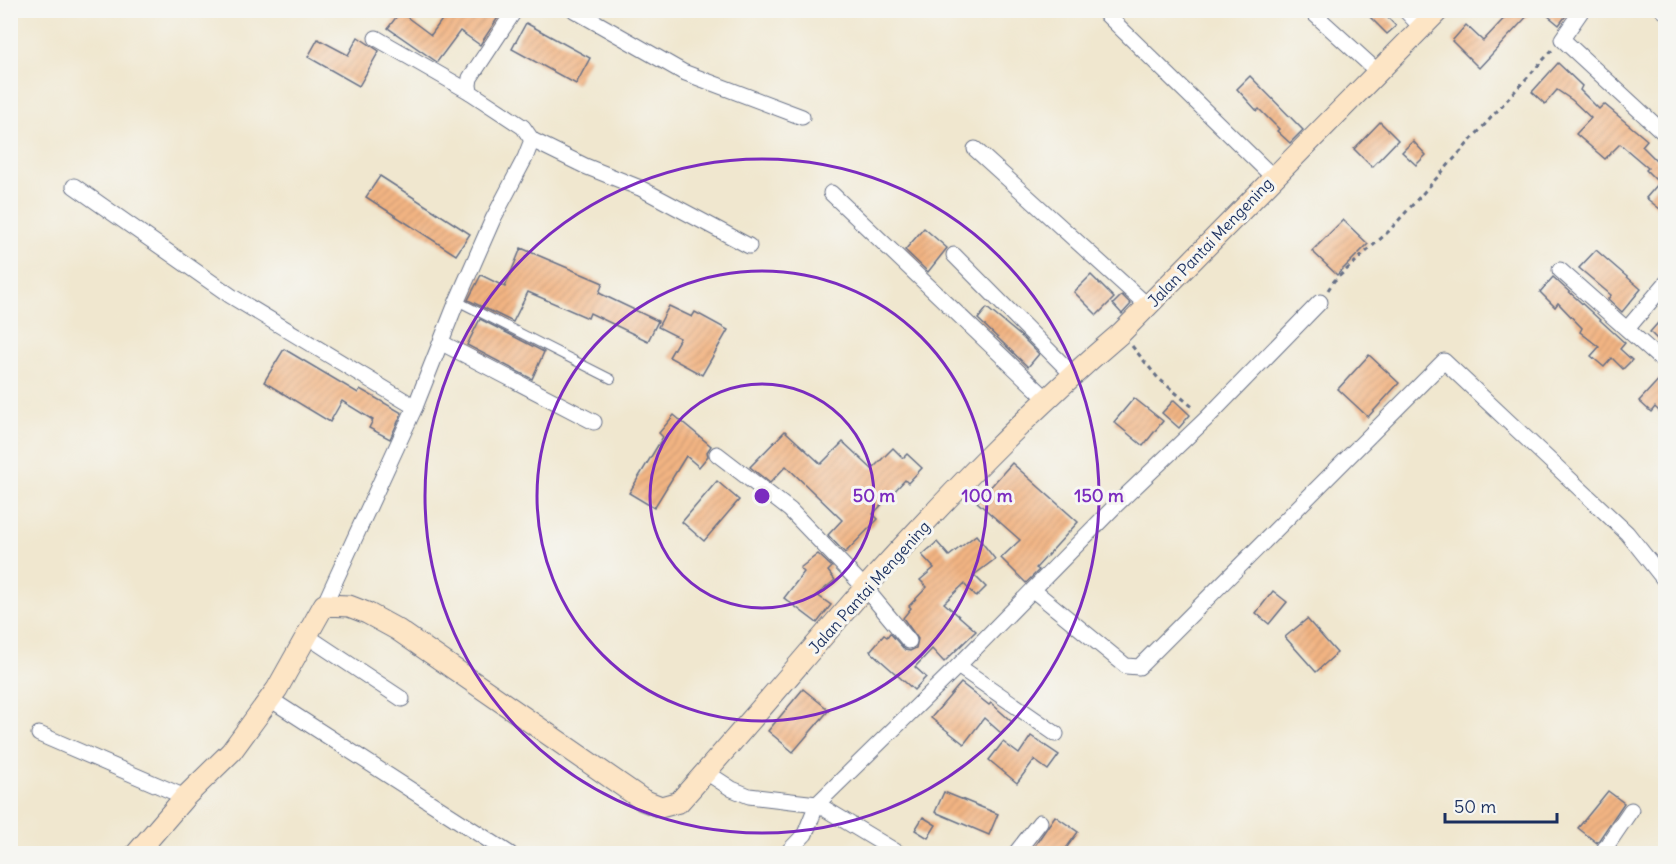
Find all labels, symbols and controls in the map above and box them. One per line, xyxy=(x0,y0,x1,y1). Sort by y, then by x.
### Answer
street label: Jalan Pantai Mengening xyxy=(1143,173,1277,311)
text: 50 m xyxy=(853,484,895,507)
text: 100 m xyxy=(962,484,1013,507)
text: 150 m xyxy=(1074,484,1124,507)
centre of rings xyxy=(752,486,772,506)
street label: Jalan Pantai Mengening xyxy=(804,516,934,658)
scale bar xyxy=(1445,786,1558,824)
text: 50 m xyxy=(1454,795,1496,818)

